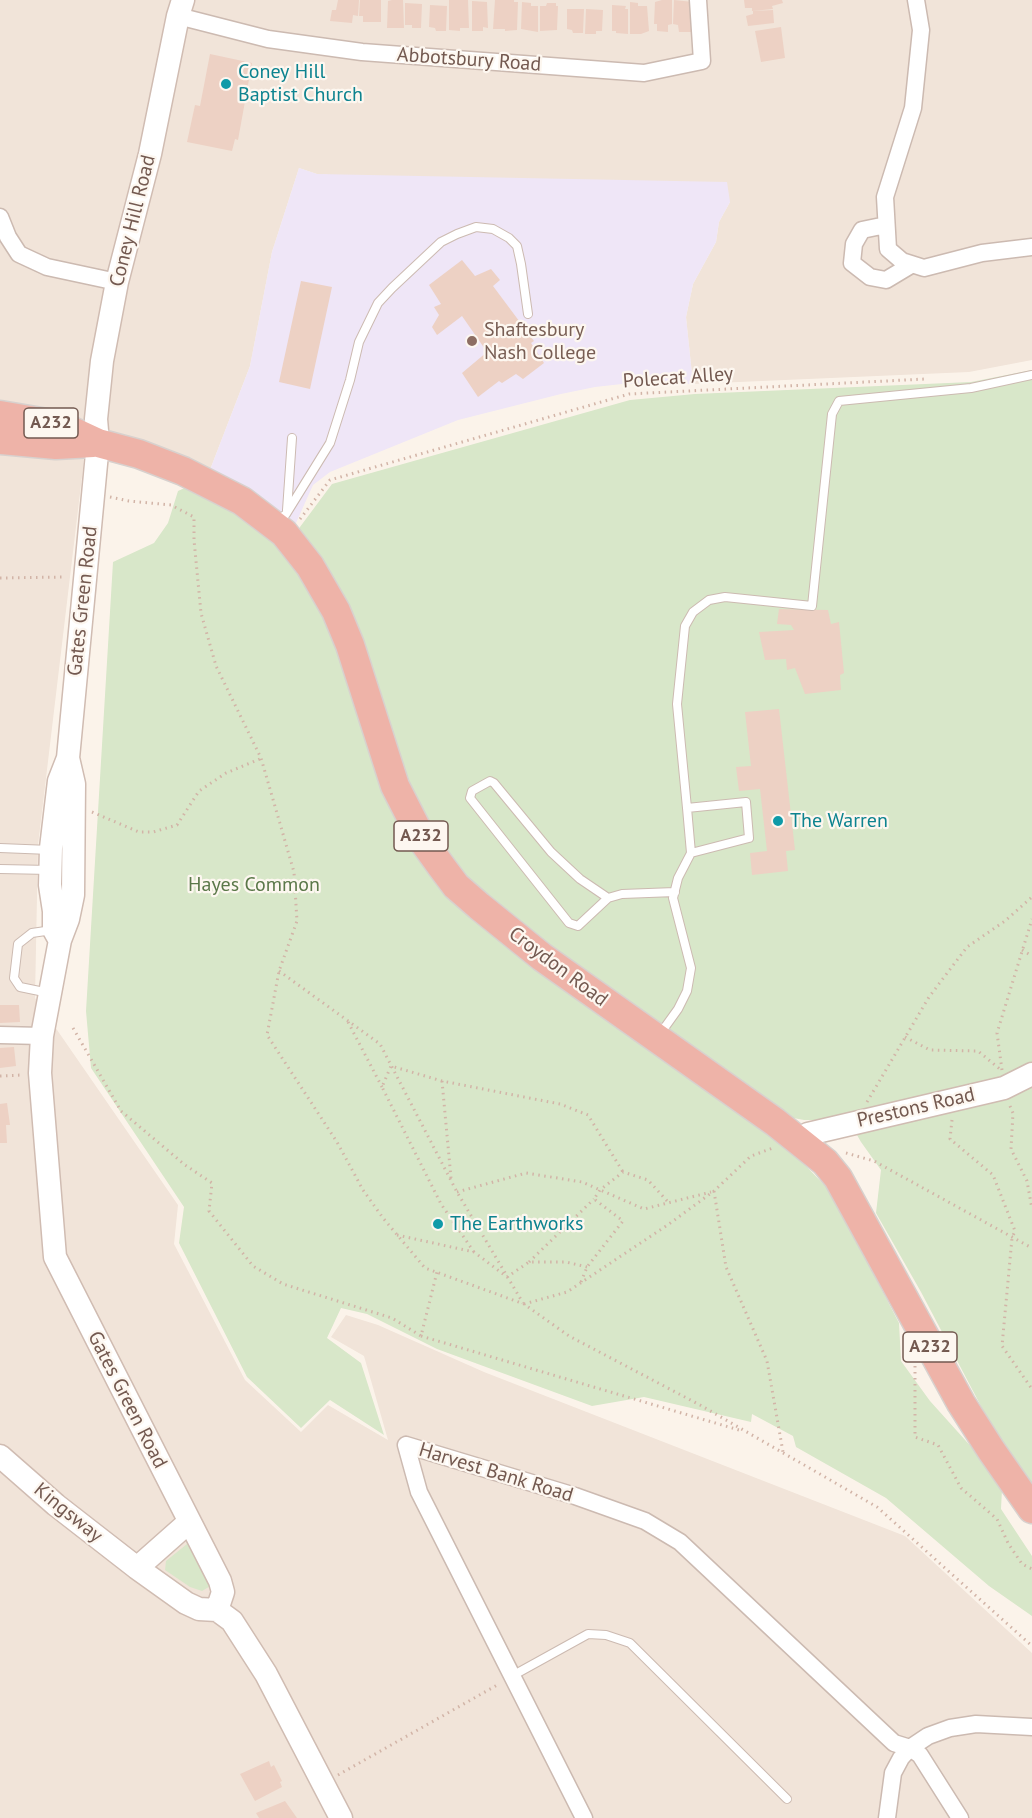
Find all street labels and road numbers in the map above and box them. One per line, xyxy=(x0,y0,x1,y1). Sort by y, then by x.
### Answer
street label: Abbotsbury Road xyxy=(396,43,542,77)
street label: Coney Hill Road xyxy=(105,153,161,289)
street label: Polecat Alley xyxy=(622,362,734,394)
road number: A232 xyxy=(24,408,78,438)
street label: Gates Green Road xyxy=(63,525,103,677)
road number: A232 xyxy=(394,821,448,851)
street label: Croydon Road xyxy=(504,922,612,1012)
street label: Prestons Road xyxy=(855,1083,977,1133)
street label: Gates Green Road xyxy=(82,1328,172,1472)
road number: A232 xyxy=(903,1332,957,1362)
street label: Harvest Bank Road xyxy=(416,1438,576,1508)
street label: Kingsway xyxy=(29,1478,107,1548)

